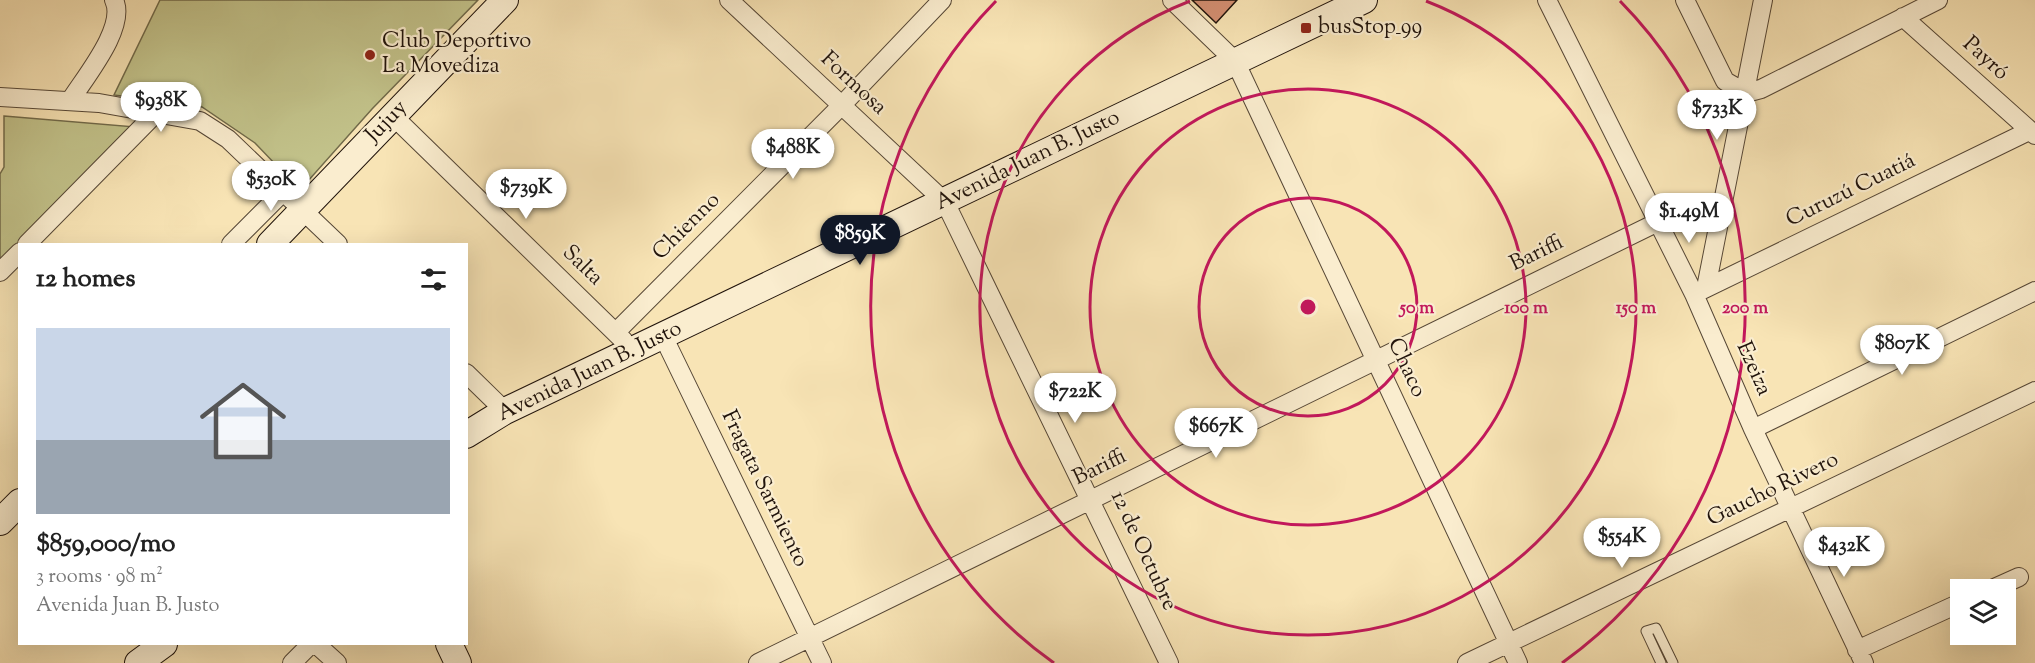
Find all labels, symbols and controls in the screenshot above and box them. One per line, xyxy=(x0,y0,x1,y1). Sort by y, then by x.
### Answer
place label: busStop_99 xyxy=(1318,12,1422,44)
marker: busStop_99 xyxy=(1299,21,1313,35)
place label: Club Deportivo La Movediza xyxy=(382,26,531,83)
street label: Payró xyxy=(1955,29,2015,89)
street label: Formosa xyxy=(812,45,894,123)
marker: Club Deportivo La Movediza xyxy=(363,48,377,62)
pin: $938K xyxy=(119,82,203,133)
text: $938K xyxy=(135,87,187,116)
pin: $733K xyxy=(1675,90,1759,141)
street label: Jujuy xyxy=(358,93,416,151)
text: $733K xyxy=(1691,95,1743,124)
street label: Avenida Juan B. Justo xyxy=(930,102,1126,220)
pin: $488K xyxy=(751,129,835,180)
text: $488K xyxy=(765,134,821,163)
street label: Curuzú Cuatiá xyxy=(1781,146,1921,236)
pin: $530K xyxy=(229,161,313,212)
text: $530K xyxy=(246,166,296,195)
pin: $739K xyxy=(484,169,568,220)
text: $739K xyxy=(500,174,552,203)
street label: Chienno xyxy=(646,186,728,268)
pin: $1.49M xyxy=(1640,193,1738,244)
text: $1.49M xyxy=(1659,198,1719,227)
pin: $859K xyxy=(818,215,902,266)
text: $859K xyxy=(834,220,886,249)
street label: Bariffi xyxy=(1505,227,1569,281)
street label: Salta xyxy=(554,238,610,294)
text: 12 homes xyxy=(36,261,135,298)
icon: filters xyxy=(417,263,450,296)
text: 50 m xyxy=(1398,296,1434,322)
text: 100 m xyxy=(1504,296,1548,322)
text: 150 m xyxy=(1616,296,1656,322)
text: 200 m xyxy=(1722,296,1768,322)
centre of rings xyxy=(1298,297,1318,317)
street label: Avenida Juan B. Justo xyxy=(492,313,688,431)
pin: $807K xyxy=(1860,325,1944,376)
text: $807K xyxy=(1874,330,1930,359)
street label: Chaco xyxy=(1378,333,1434,403)
street label: Ezeiza xyxy=(1727,337,1779,401)
icon: home xyxy=(189,367,297,475)
pin: $722K xyxy=(1033,373,1117,424)
text: $722K xyxy=(1048,378,1102,407)
street label: Fragata Sarmiento xyxy=(712,405,816,573)
pin: $667K xyxy=(1174,408,1258,459)
text: $667K xyxy=(1188,413,1244,442)
street label: Bariffi xyxy=(1068,441,1132,495)
street label: Gaucho Rivero xyxy=(1702,444,1844,536)
street label: 12 de Octubre xyxy=(1101,486,1185,616)
pin: $554K xyxy=(1580,518,1664,569)
text: $554K xyxy=(1597,523,1647,552)
text: $859,000/mo xyxy=(36,526,175,563)
pin: $432K xyxy=(1802,527,1886,578)
text: $432K xyxy=(1818,532,1870,561)
text: 3 rooms · 98 m² xyxy=(36,563,163,592)
map controls xyxy=(1950,579,2016,645)
button: layers xyxy=(1950,579,2016,645)
text: Avenida Juan B. Justo xyxy=(36,592,219,621)

